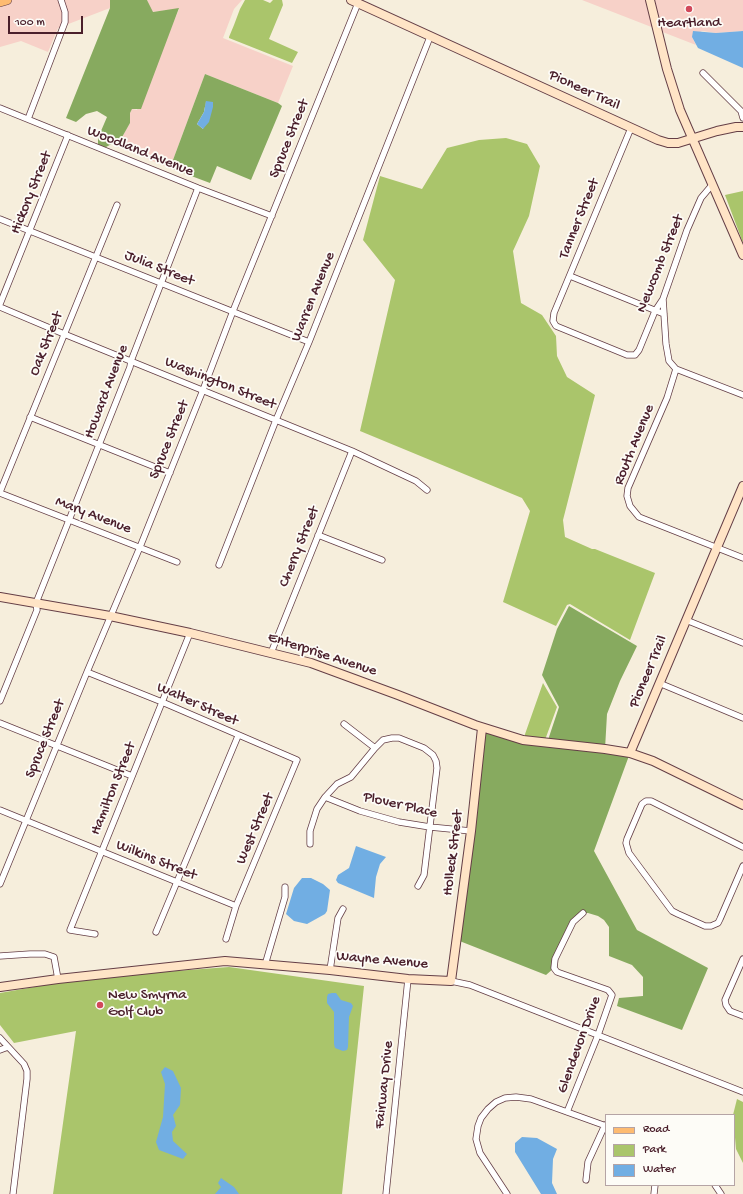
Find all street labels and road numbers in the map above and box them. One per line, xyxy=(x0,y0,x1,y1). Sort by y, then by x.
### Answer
street label: Pioneer Trail xyxy=(545,67,623,115)
street label: Spruce Street xyxy=(266,97,314,181)
street label: Woodland Avenue xyxy=(84,122,196,182)
street label: Hickory Street xyxy=(7,149,57,237)
street label: Tanner Street xyxy=(556,176,604,262)
street label: Newcomb Street xyxy=(633,212,689,316)
street label: Julia Street xyxy=(122,247,196,291)
street label: Warren Avenue xyxy=(288,249,340,345)
street label: Oak Street xyxy=(26,309,68,379)
street label: Howard Avenue xyxy=(81,343,133,441)
street label: Washington Street xyxy=(162,354,278,414)
street label: Spruce Street xyxy=(146,398,194,482)
street label: Routh Avenue xyxy=(611,402,659,488)
street label: Mary Avenue xyxy=(52,493,134,539)
street label: Cherry Street xyxy=(276,504,324,590)
street label: Enterprise Avenue xyxy=(265,629,379,681)
street label: Pioneer Trail xyxy=(626,633,672,711)
street label: Walter Street xyxy=(154,679,240,731)
street label: Spruce Street xyxy=(22,697,70,781)
street label: Hamilton Street xyxy=(87,740,141,838)
street label: Plover Place xyxy=(361,789,439,823)
street label: West Street xyxy=(233,791,279,867)
street label: Holleck Street xyxy=(440,809,468,897)
street label: Wilkins Street xyxy=(113,837,199,885)
street label: Wayne Avenue xyxy=(335,948,429,974)
street label: Glendevon Drive xyxy=(554,994,606,1096)
street label: Fairway Drive xyxy=(371,1040,399,1130)

